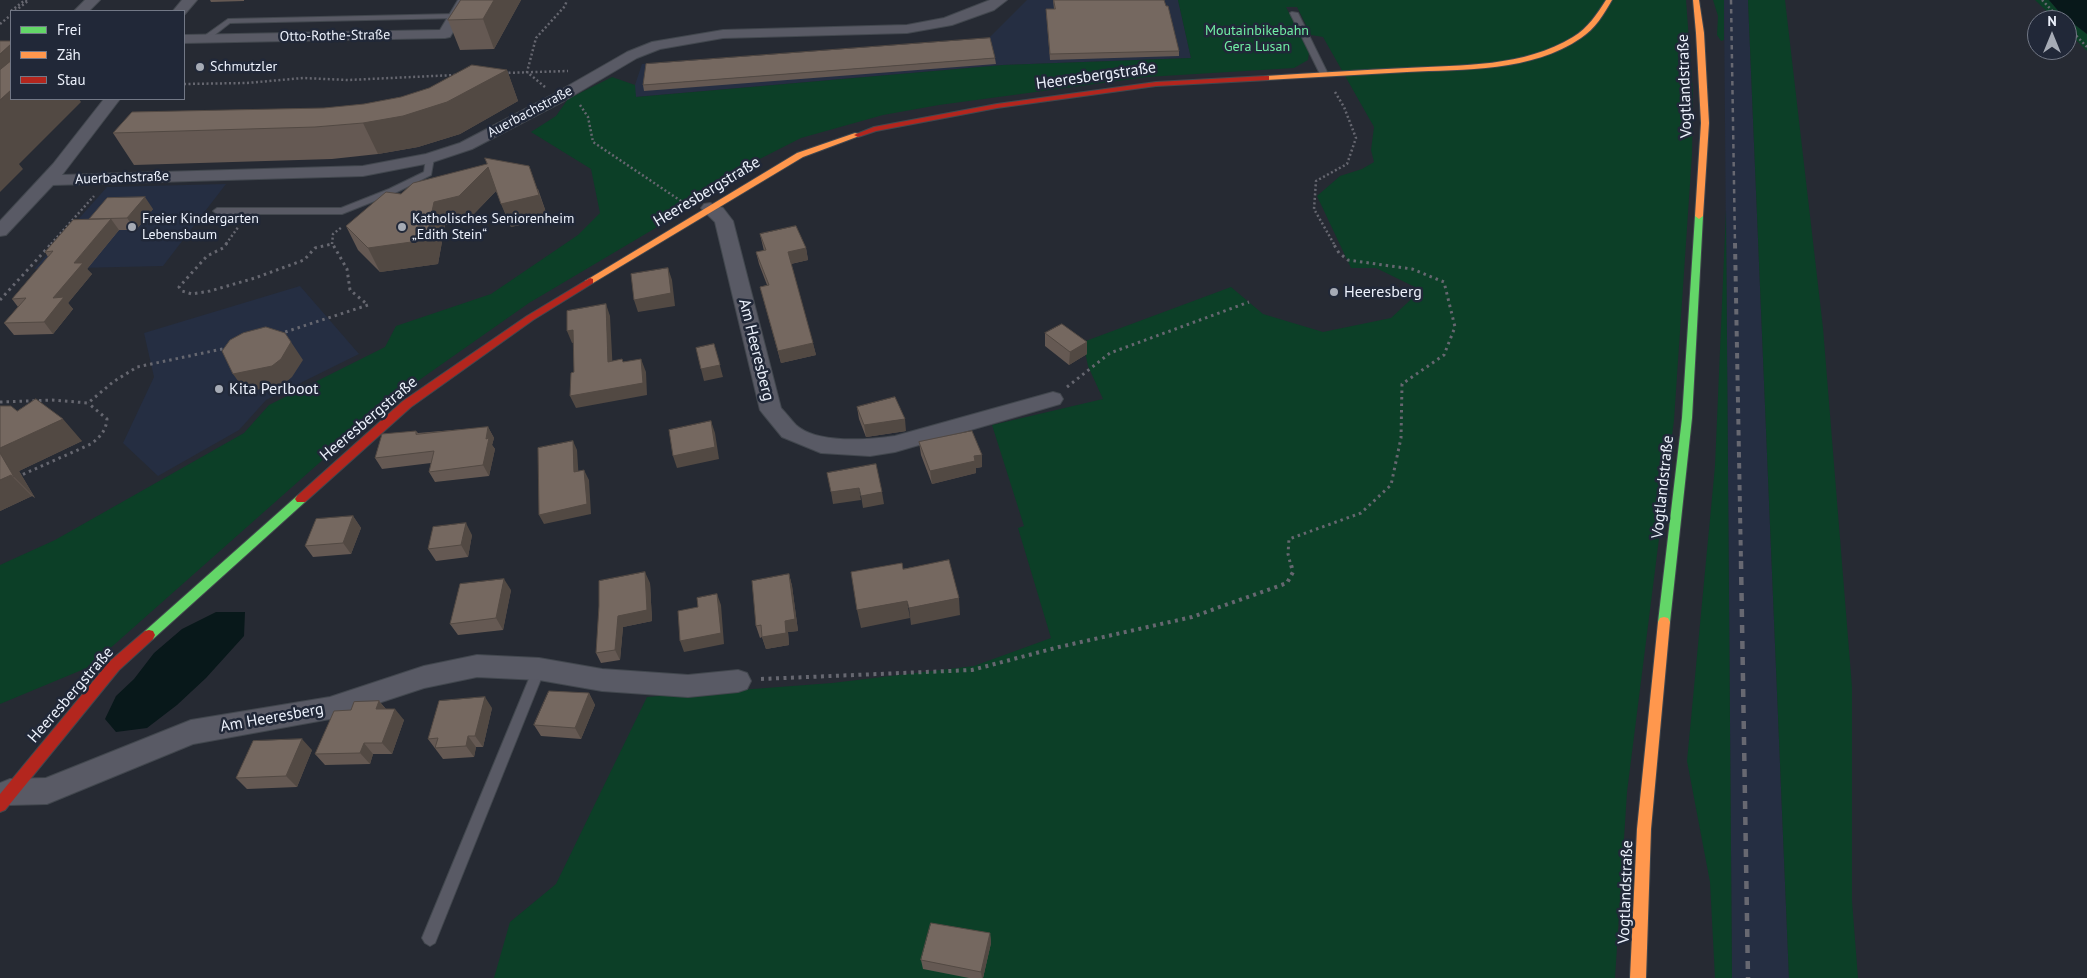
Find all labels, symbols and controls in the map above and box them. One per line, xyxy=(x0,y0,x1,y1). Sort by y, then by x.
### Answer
legend xyxy=(10,10,185,100)
north arrow xyxy=(2027,10,2077,60)
text: N xyxy=(2047,12,2057,30)
text: Frei xyxy=(57,20,82,39)
park label: Moutainbikebahn Gera Lusan xyxy=(1205,23,1309,56)
street label: Otto-Rothe-Straße xyxy=(280,27,390,45)
street label: Vogtlandstraße xyxy=(1674,34,1696,138)
text: Zäh xyxy=(57,45,81,64)
street label: Heeresbergstraße xyxy=(1035,58,1157,94)
place label: Schmutzler xyxy=(210,59,277,75)
marker: Schmutzler xyxy=(194,61,206,73)
text: Stau xyxy=(57,70,86,89)
street label: Auerbachstraße xyxy=(485,83,575,141)
street label: Heeresbergstraße xyxy=(650,153,764,231)
street label: Auerbachstraße xyxy=(75,168,169,188)
place label: Freier Kindergarten Lebensbaum xyxy=(142,211,259,243)
place label: Katholisches Seniorenheim „Edith Stein“ xyxy=(412,211,574,243)
marker: Freier Kindergarten Lebensbaum xyxy=(126,221,138,233)
marker: Katholisches Seniorenheim „Edith Stein“ xyxy=(396,221,408,233)
place label: Heeresberg xyxy=(1344,282,1422,302)
marker: Heeresberg xyxy=(1328,286,1340,298)
street label: Am Heeresberg xyxy=(734,297,778,403)
street label: Heeresbergstraße xyxy=(316,373,422,465)
place label: Kita Perlboot xyxy=(229,379,319,399)
marker: Kita Perlboot xyxy=(213,383,225,395)
street label: Vogtlandstraße xyxy=(1648,434,1678,540)
street label: Heeresbergstraße xyxy=(24,643,118,747)
street label: Am Heeresberg xyxy=(219,699,325,737)
street label: Vogtlandstraße xyxy=(1615,840,1637,944)

